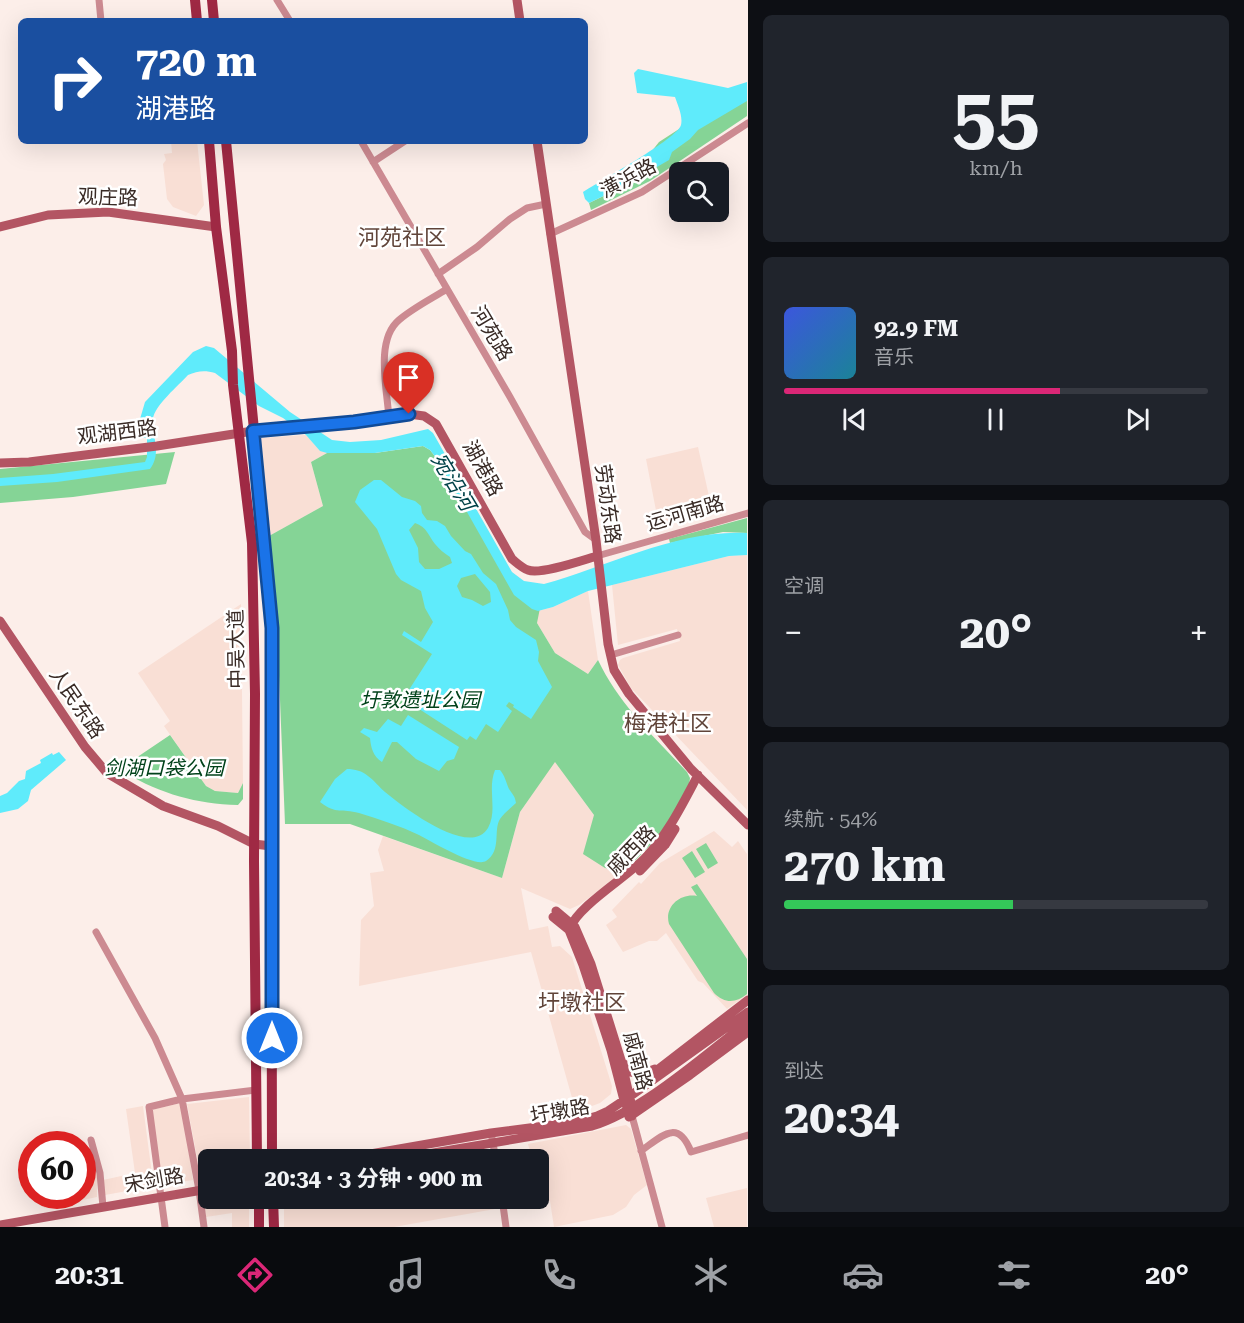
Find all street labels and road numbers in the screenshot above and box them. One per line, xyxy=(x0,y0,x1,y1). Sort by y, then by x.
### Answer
street label: 潢浜路 xyxy=(596,153,660,203)
street label: 观庄路 xyxy=(78,184,138,210)
street label: 河苑路 xyxy=(466,301,518,365)
street label: 观湖西路 xyxy=(76,415,158,449)
street label: 湖港路 xyxy=(458,436,508,500)
street label: 劳动东路 xyxy=(591,463,625,545)
street label: 运河南路 xyxy=(643,490,727,536)
street label: 中吴大道 xyxy=(223,609,249,689)
street label: 人民东路 xyxy=(45,663,109,743)
street label: 戚西路 xyxy=(602,820,660,880)
street label: 戚南路 xyxy=(619,1029,657,1093)
street label: 圩墩路 xyxy=(528,1094,592,1128)
street label: 宋剑路 xyxy=(122,1163,186,1197)

